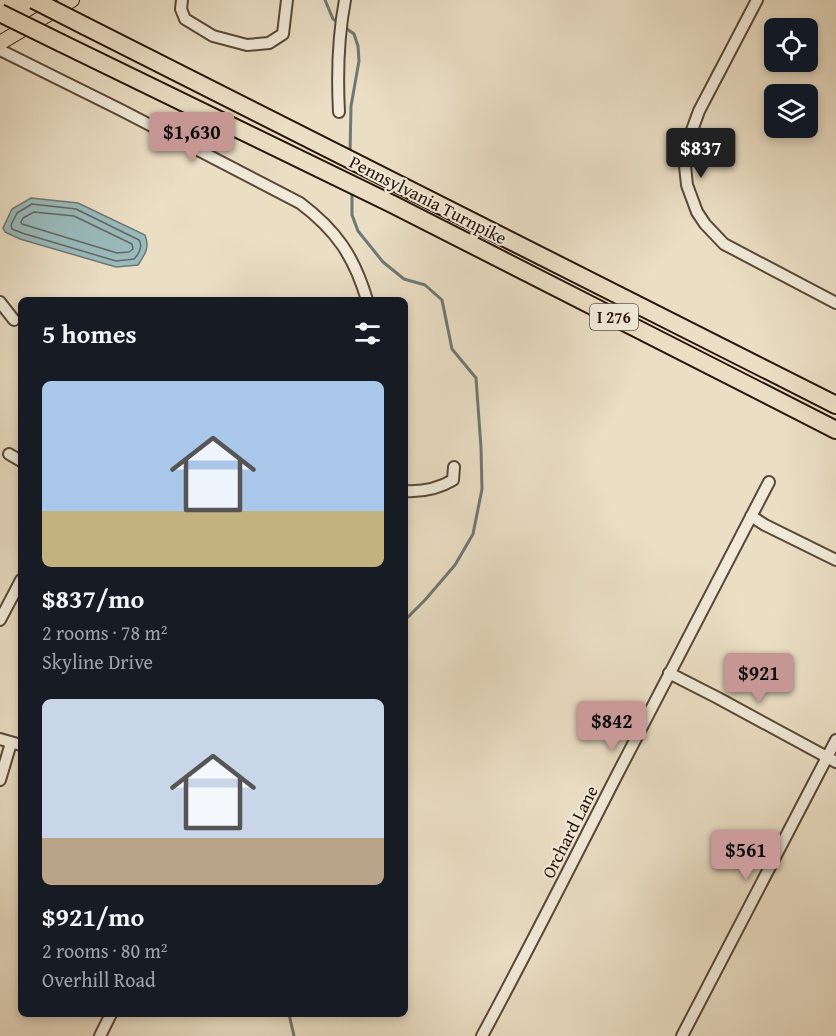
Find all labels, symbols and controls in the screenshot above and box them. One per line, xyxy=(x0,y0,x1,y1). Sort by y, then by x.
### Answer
map controls xyxy=(764,18,818,138)
button: locate xyxy=(764,18,818,72)
button: layers xyxy=(764,84,818,138)
pin: $1,630 xyxy=(143,112,241,163)
text: $1,630 xyxy=(163,117,221,146)
pin: $837 xyxy=(665,128,737,179)
text: $837 xyxy=(680,133,722,162)
street label: Pennsylvania Turnpike xyxy=(345,148,512,251)
road number: I 276 xyxy=(590,304,638,330)
text: 5 homes xyxy=(42,314,137,353)
icon: filters xyxy=(351,317,384,350)
icon: home xyxy=(159,420,267,528)
text: $837/mo xyxy=(42,579,144,618)
text: 2 rooms · 78 m² xyxy=(42,618,168,647)
text: Skyline Drive xyxy=(42,647,153,676)
pin: $921 xyxy=(723,653,795,704)
text: $921 xyxy=(738,658,780,687)
pin: $842 xyxy=(576,701,648,752)
text: $842 xyxy=(591,706,633,735)
icon: home xyxy=(159,738,267,846)
street label: Orchard Lane xyxy=(535,781,605,883)
pin: $561 xyxy=(710,830,782,881)
text: $561 xyxy=(725,835,767,864)
text: $921/mo xyxy=(42,897,144,936)
text: 2 rooms · 80 m² xyxy=(42,936,168,965)
text: Overhill Road xyxy=(42,965,156,994)

